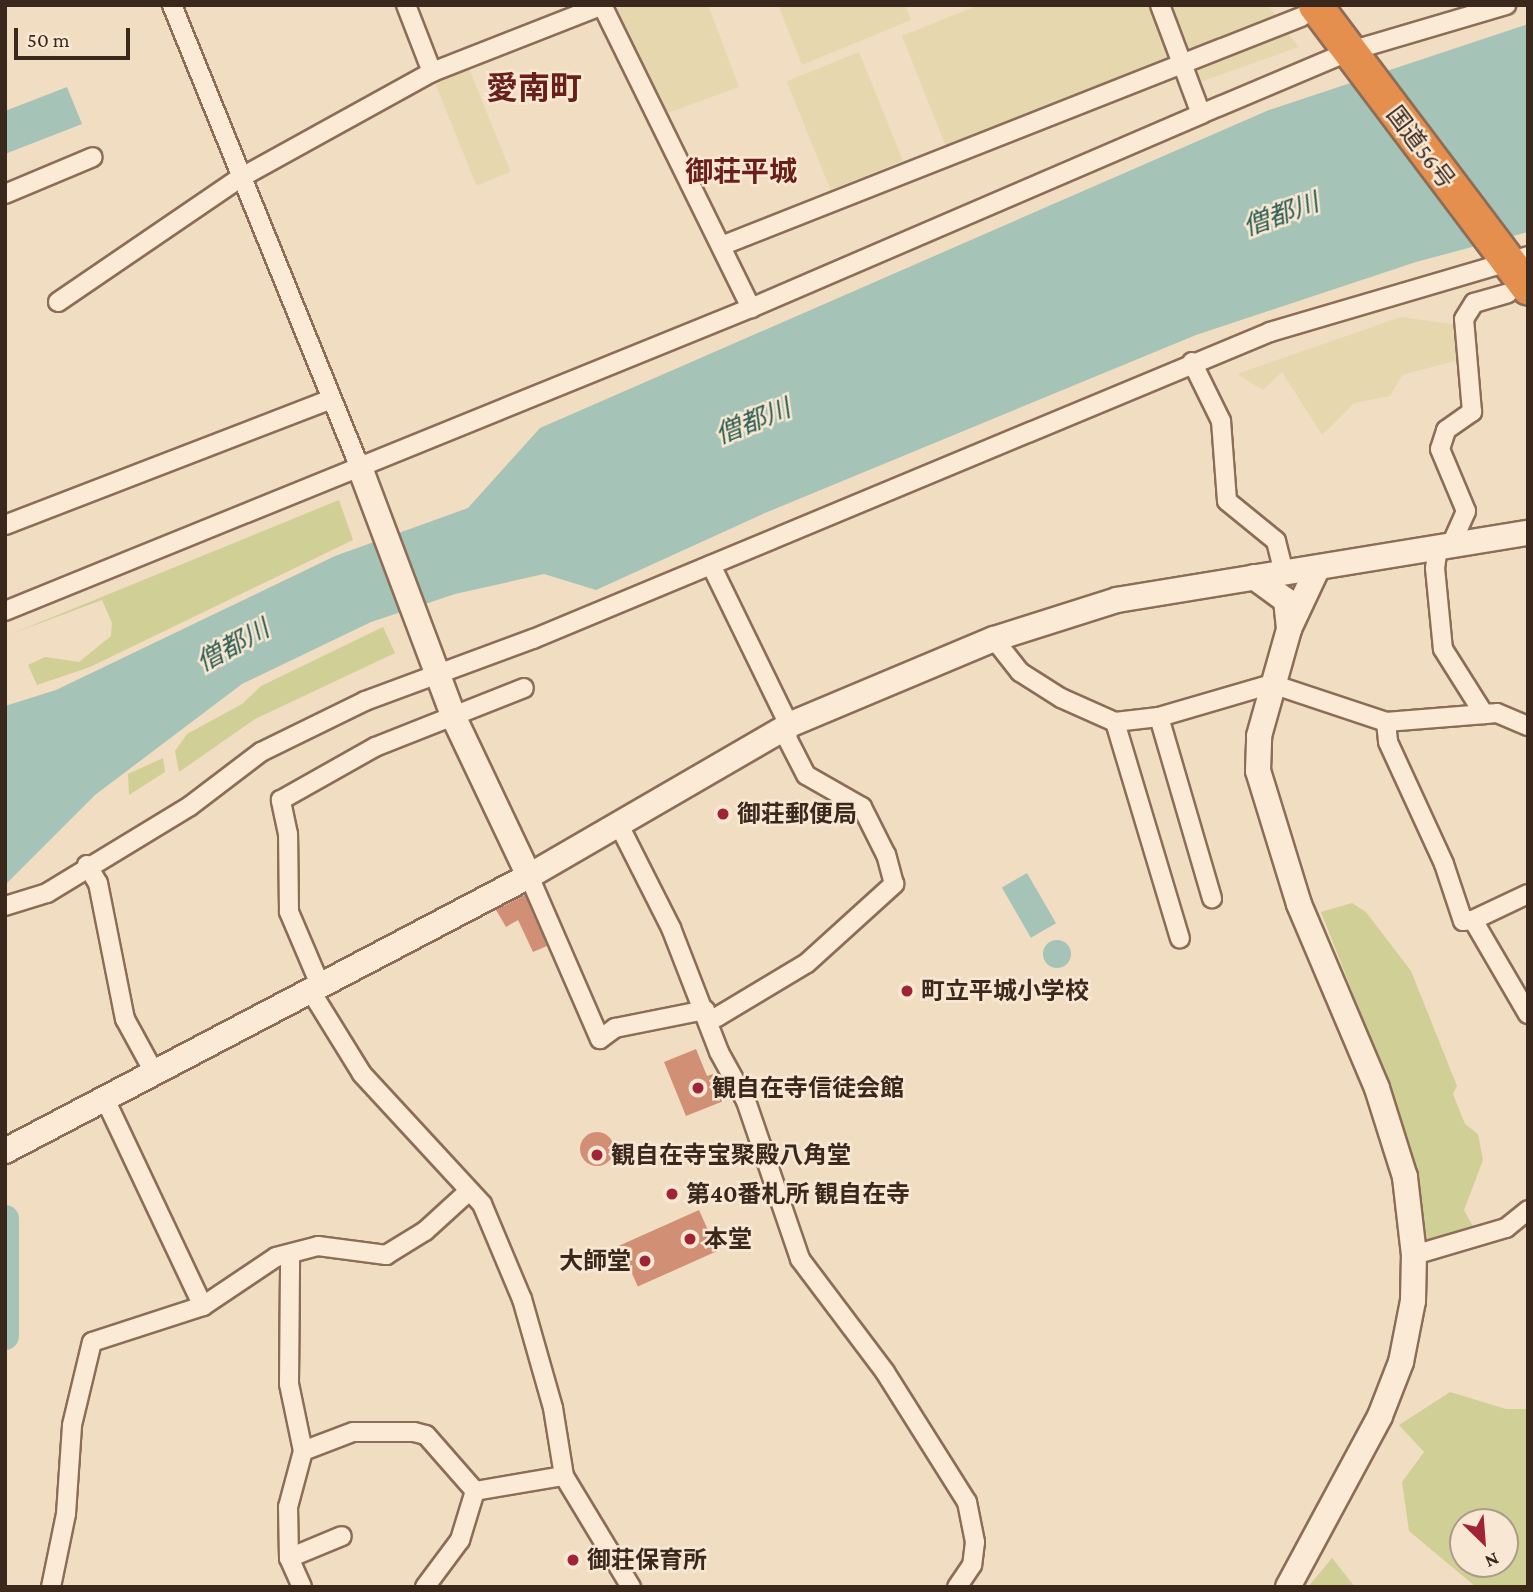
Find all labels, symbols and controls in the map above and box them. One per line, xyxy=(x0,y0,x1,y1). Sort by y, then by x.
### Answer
scale bar xyxy=(18,14,133,58)
text: 50 m xyxy=(27,28,70,52)
district label: 愛南町 xyxy=(486,69,582,107)
street label: 国道56号 xyxy=(1381,100,1461,194)
district label: 御荘平城 xyxy=(685,155,797,189)
water label: 僧都川 xyxy=(1239,187,1323,243)
water label: 僧都川 xyxy=(711,393,795,451)
water label: 僧都川 xyxy=(191,613,275,679)
place label: 御荘郵便局 xyxy=(737,800,857,828)
marker: 御荘郵便局 xyxy=(715,806,731,822)
place label: 町立平城小学校 xyxy=(921,977,1089,1005)
marker: 町立平城小学校 xyxy=(899,983,915,999)
place label: 観自在寺信徒会館 xyxy=(712,1074,904,1102)
marker: 観自在寺信徒会館 xyxy=(690,1080,706,1096)
place label: 観自在寺宝聚殿八角堂 xyxy=(611,1141,851,1169)
marker: 観自在寺宝聚殿八角堂 xyxy=(589,1147,605,1163)
place label: 第40番札所 観自在寺 xyxy=(686,1180,910,1208)
marker: 第40番札所 観自在寺 xyxy=(664,1186,680,1202)
place label: 本堂 xyxy=(704,1225,752,1253)
marker: 本堂 xyxy=(682,1231,698,1247)
place label: 大師堂 xyxy=(559,1247,631,1275)
marker: 大師堂 xyxy=(637,1253,653,1269)
north arrow xyxy=(1449,1508,1519,1578)
place label: 御荘保育所 xyxy=(587,1546,707,1574)
text: N xyxy=(1482,1548,1503,1573)
marker: 御荘保育所 xyxy=(565,1552,581,1568)

